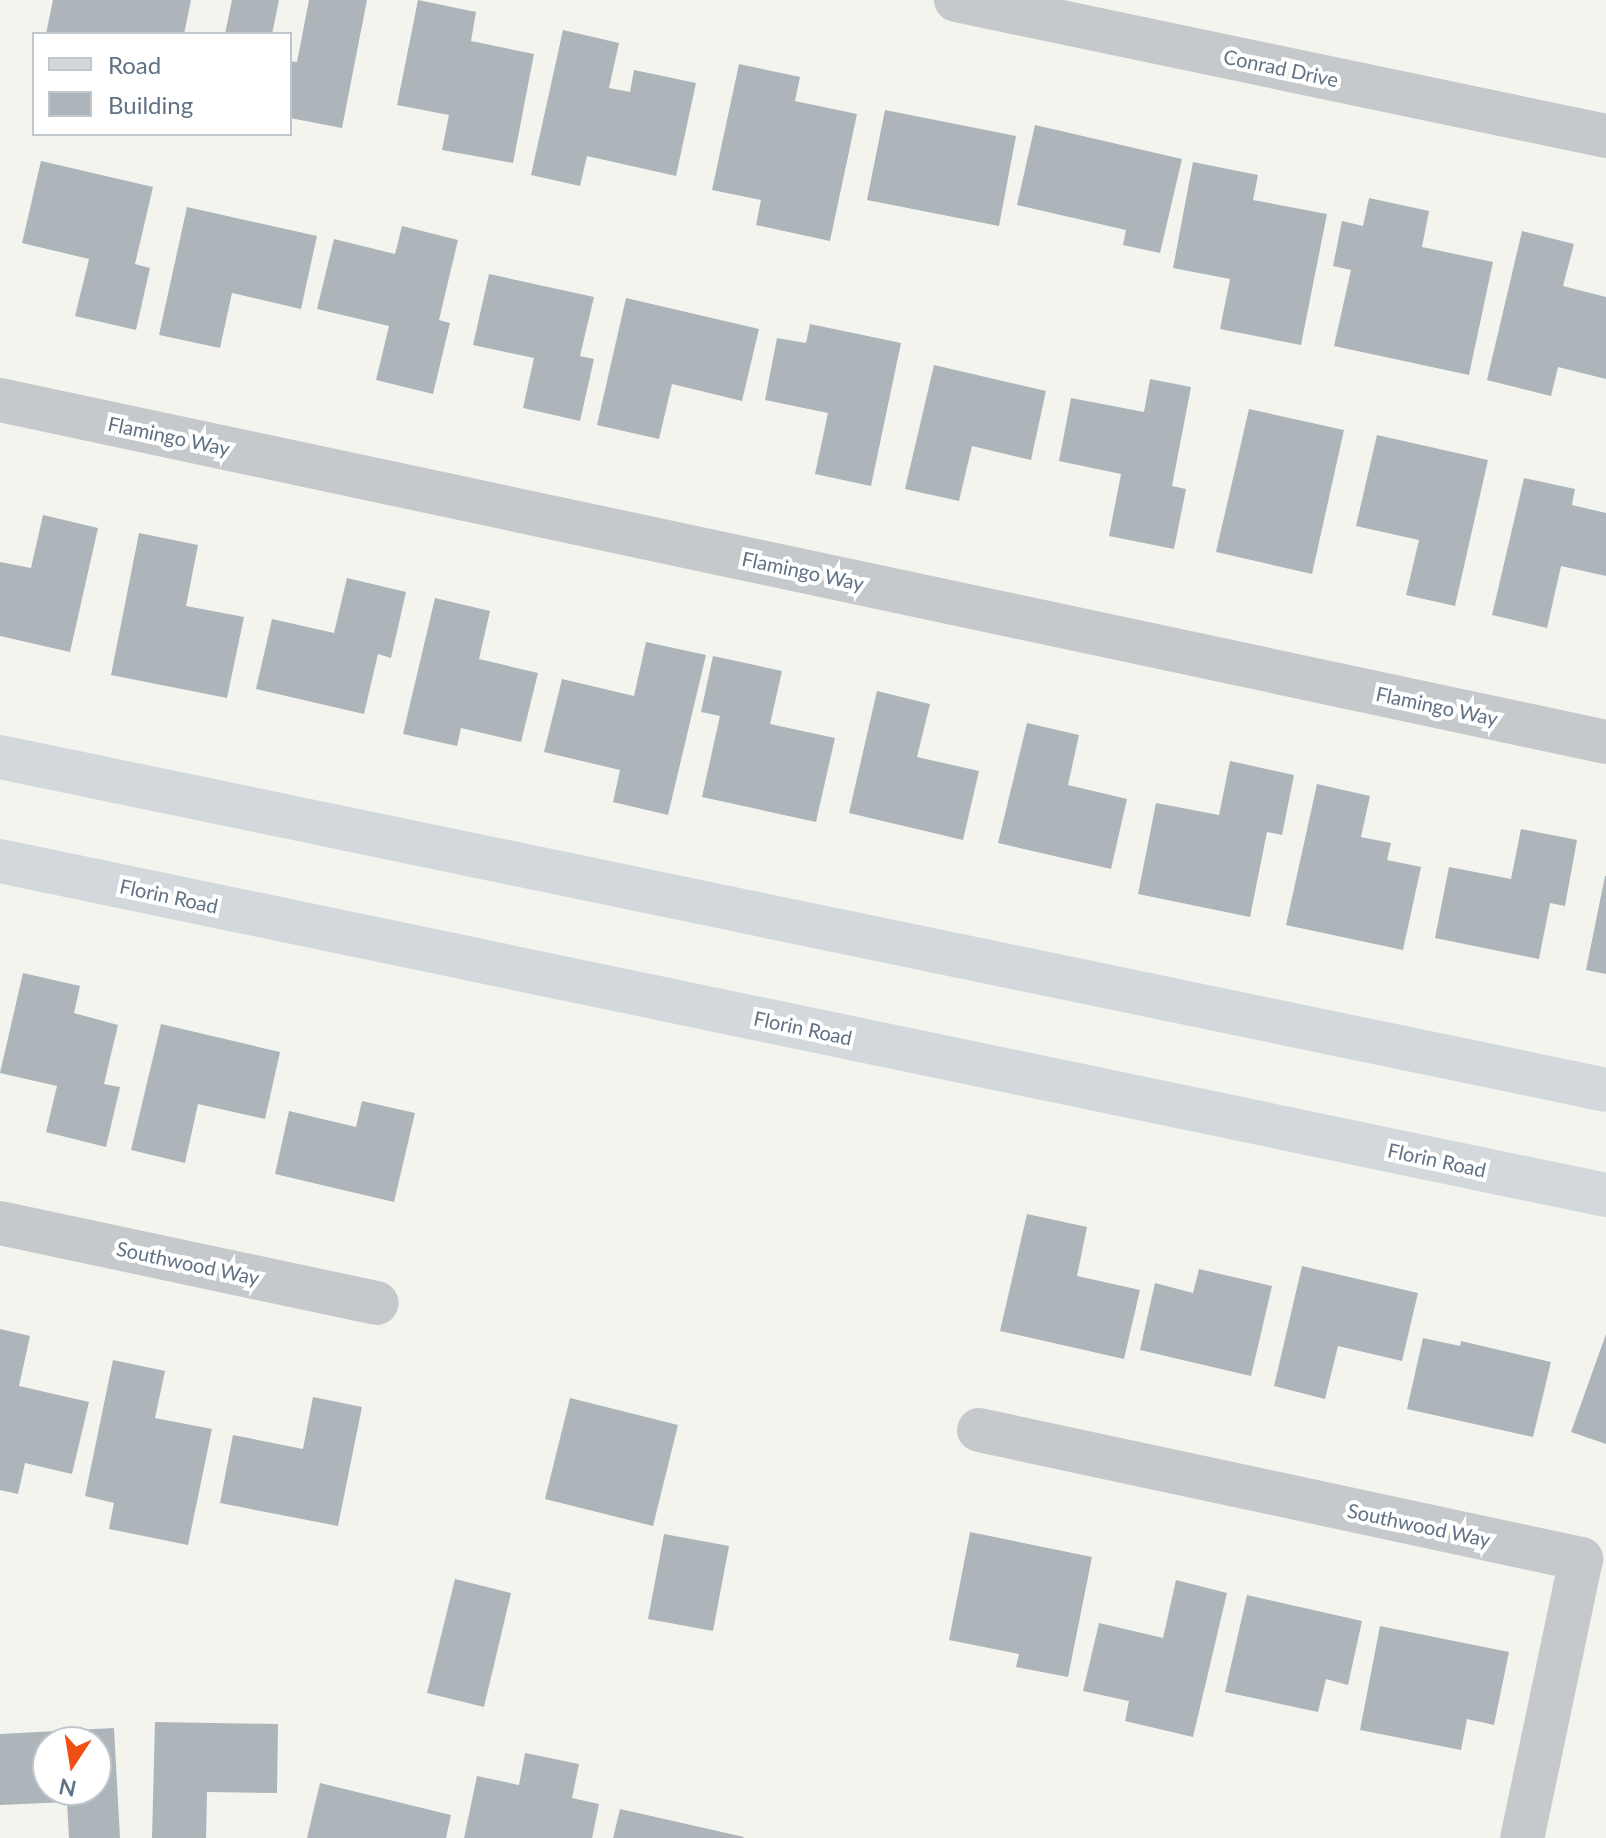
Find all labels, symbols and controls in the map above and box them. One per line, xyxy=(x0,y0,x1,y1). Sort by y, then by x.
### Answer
legend xyxy=(32,32,292,136)
street label: Conrad Drive xyxy=(1221,44,1341,92)
text: Road xyxy=(108,50,161,79)
text: Building xyxy=(108,90,193,119)
street label: Flamingo Way xyxy=(106,411,232,461)
street label: Flamingo Way xyxy=(740,546,866,596)
street label: Flamingo Way xyxy=(1374,681,1500,731)
street label: Florin Road xyxy=(118,874,220,918)
street label: Florin Road xyxy=(752,1006,854,1050)
street label: Florin Road xyxy=(1386,1138,1488,1182)
street label: Southwood Way xyxy=(114,1236,262,1290)
street label: Southwood Way xyxy=(1345,1498,1493,1552)
north arrow xyxy=(32,1726,112,1806)
text: N xyxy=(56,1773,78,1803)

